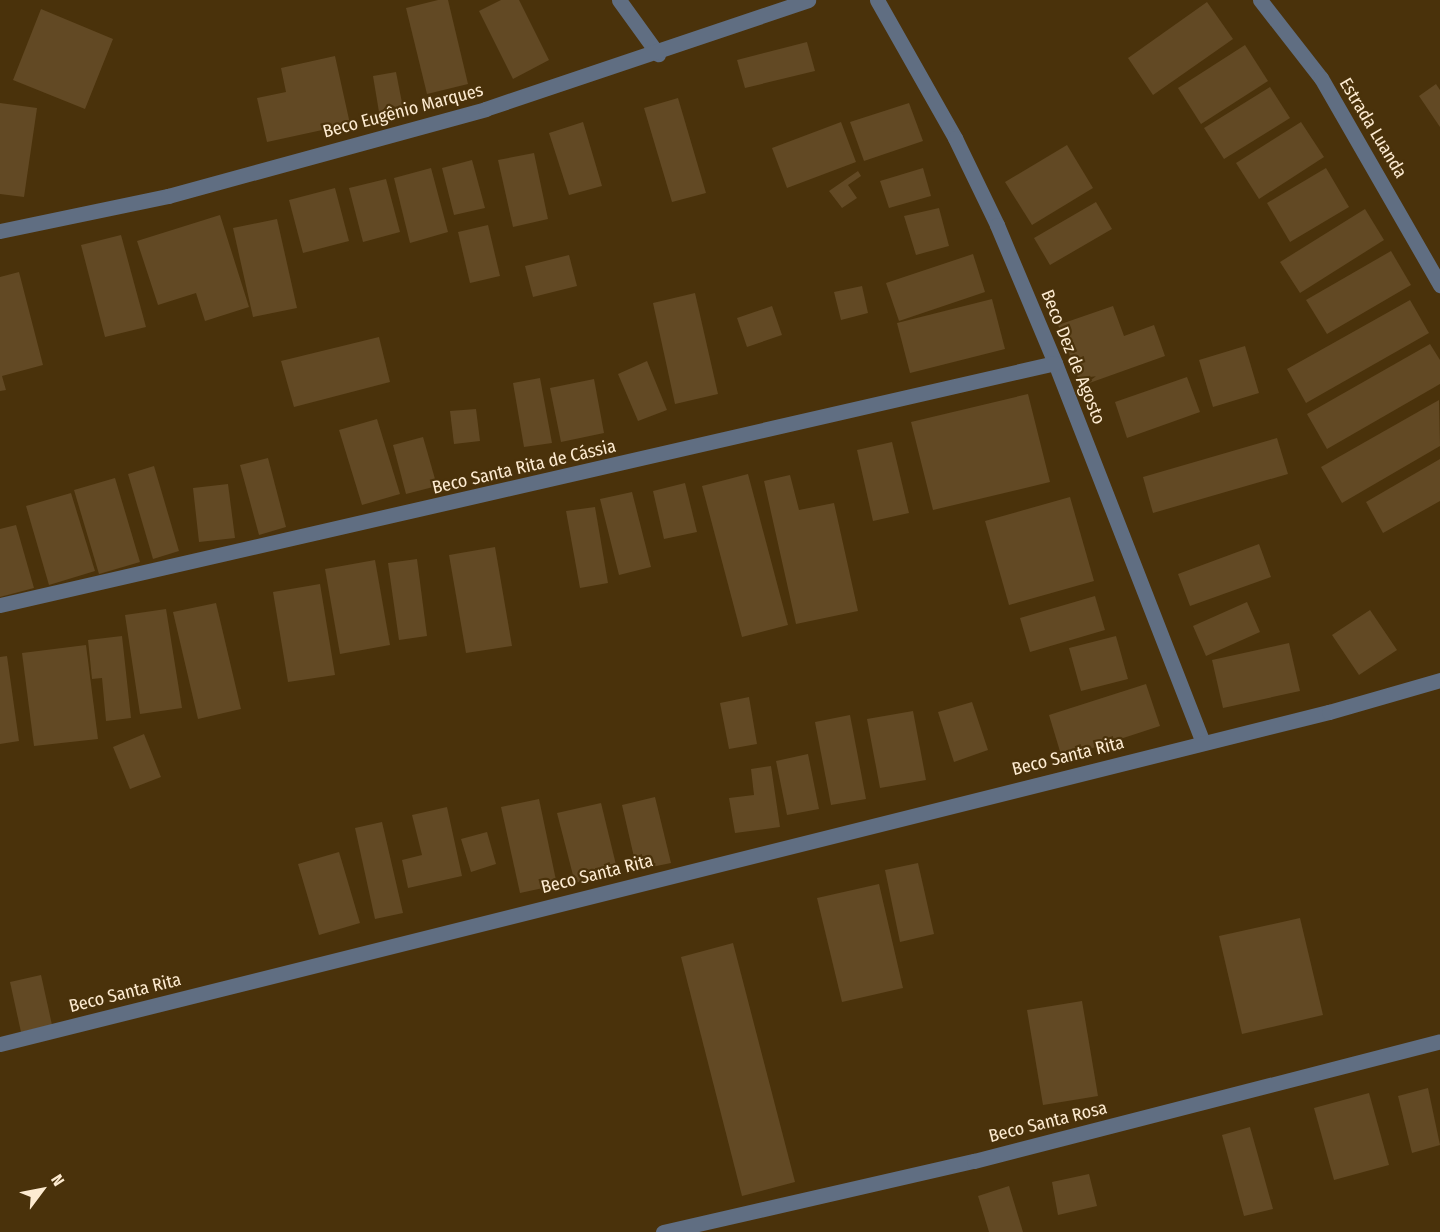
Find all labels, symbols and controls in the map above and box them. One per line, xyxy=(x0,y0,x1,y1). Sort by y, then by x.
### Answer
street label: Estrada Luanda xyxy=(1335,74,1411,182)
street label: Beco Eugênio Marques xyxy=(320,79,486,143)
street label: Beco Dez de Agosto xyxy=(1036,287,1110,427)
street label: Beco Santa Rita de Cássia xyxy=(430,435,618,499)
street label: Beco Santa Rita xyxy=(1010,732,1126,780)
street label: Beco Santa Rita xyxy=(539,850,655,898)
street label: Beco Santa Rita xyxy=(67,969,183,1017)
street label: Beco Santa Rosa xyxy=(987,1097,1109,1147)
north arrow xyxy=(12,1160,72,1220)
text: N xyxy=(47,1171,68,1189)

